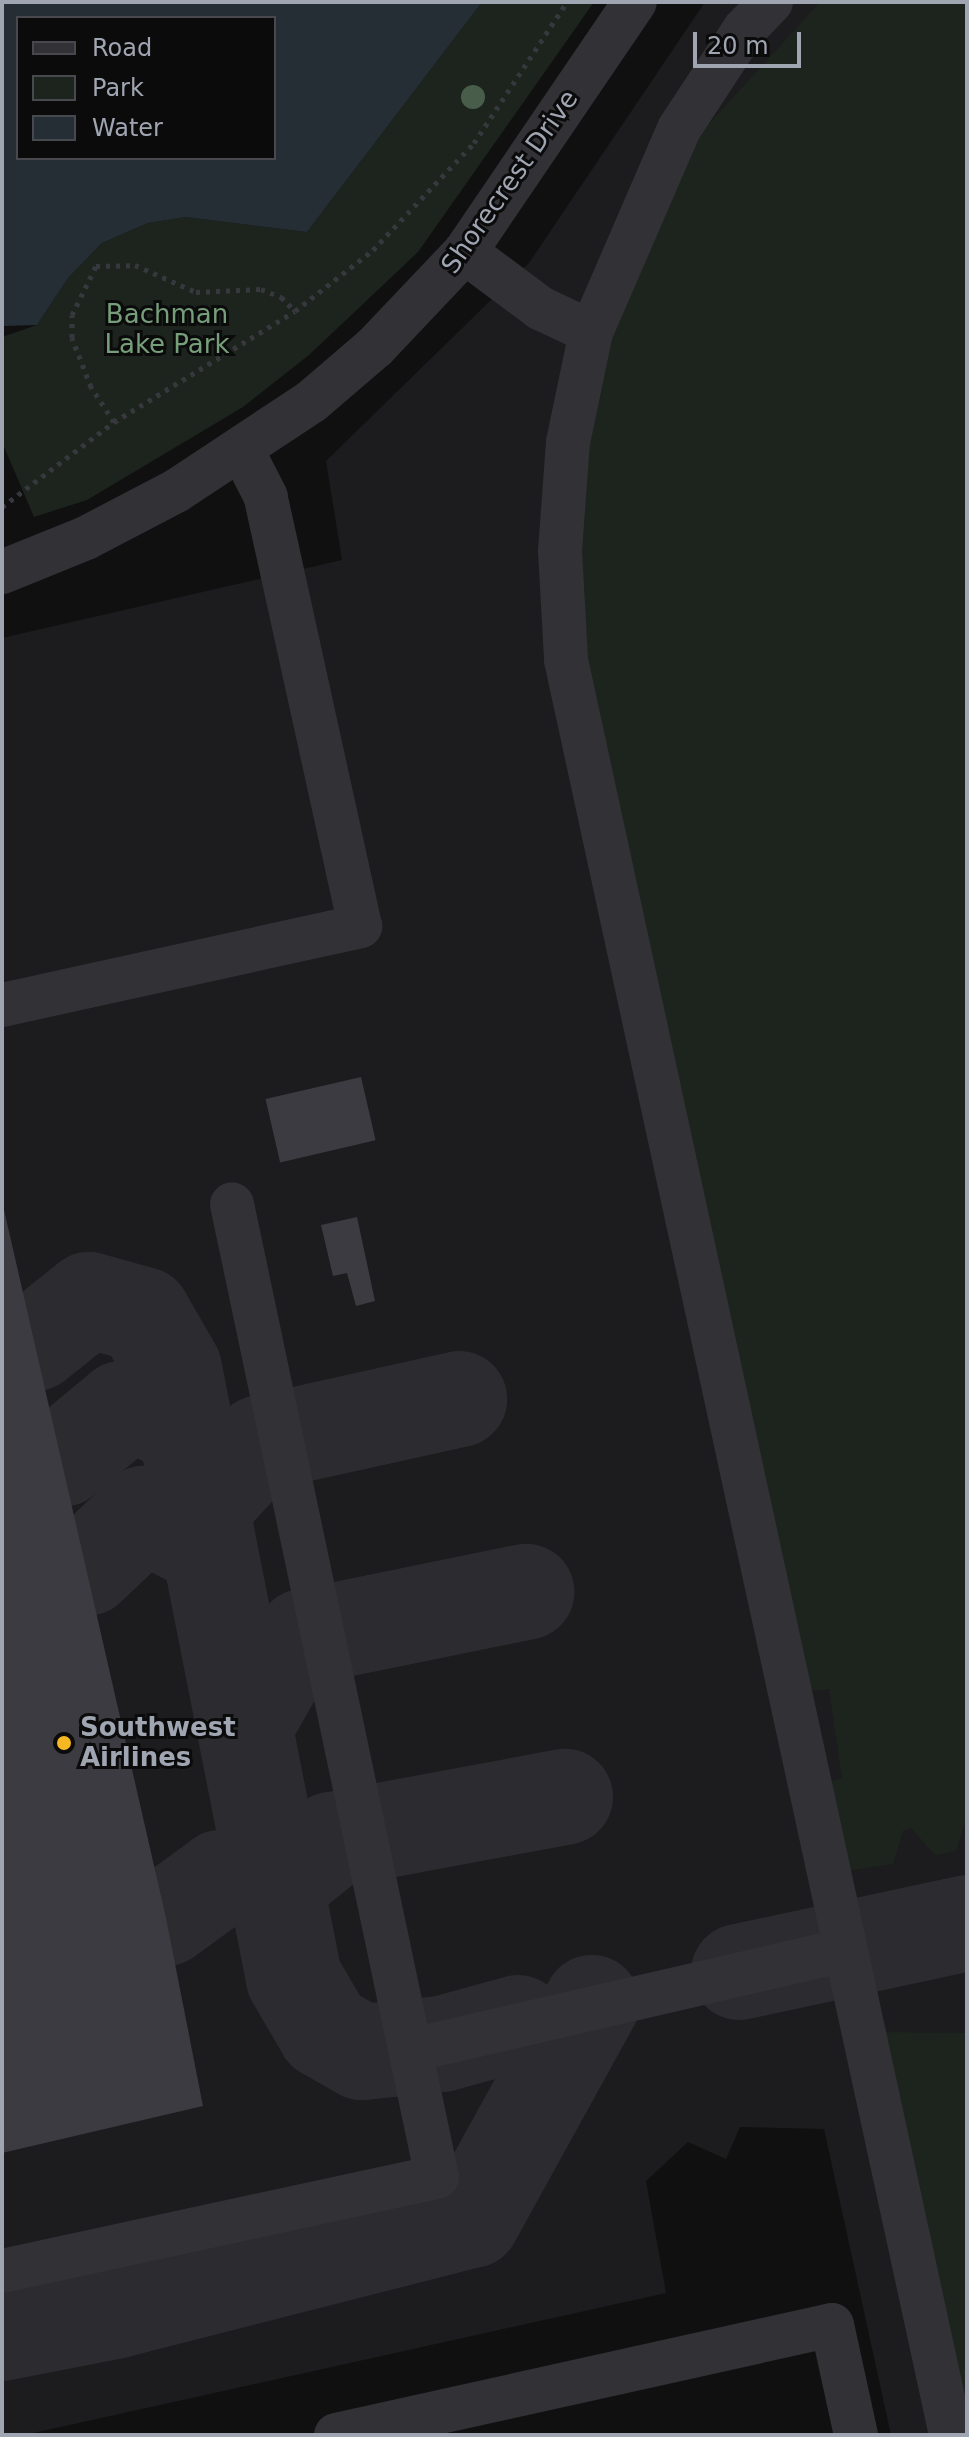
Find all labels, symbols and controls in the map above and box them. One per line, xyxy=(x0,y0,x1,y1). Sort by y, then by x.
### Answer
legend xyxy=(16,16,276,160)
scale bar xyxy=(697,16,805,66)
text: 20 m xyxy=(707,32,769,60)
text: Road xyxy=(92,34,152,62)
text: Park xyxy=(92,74,144,102)
street label: Shorecrest Drive xyxy=(435,84,585,280)
text: Water xyxy=(92,114,163,142)
park label: Bachman Lake Park xyxy=(105,299,229,360)
place label: Southwest Airlines xyxy=(80,1712,236,1774)
marker: Southwest Airlines xyxy=(55,1734,73,1752)

